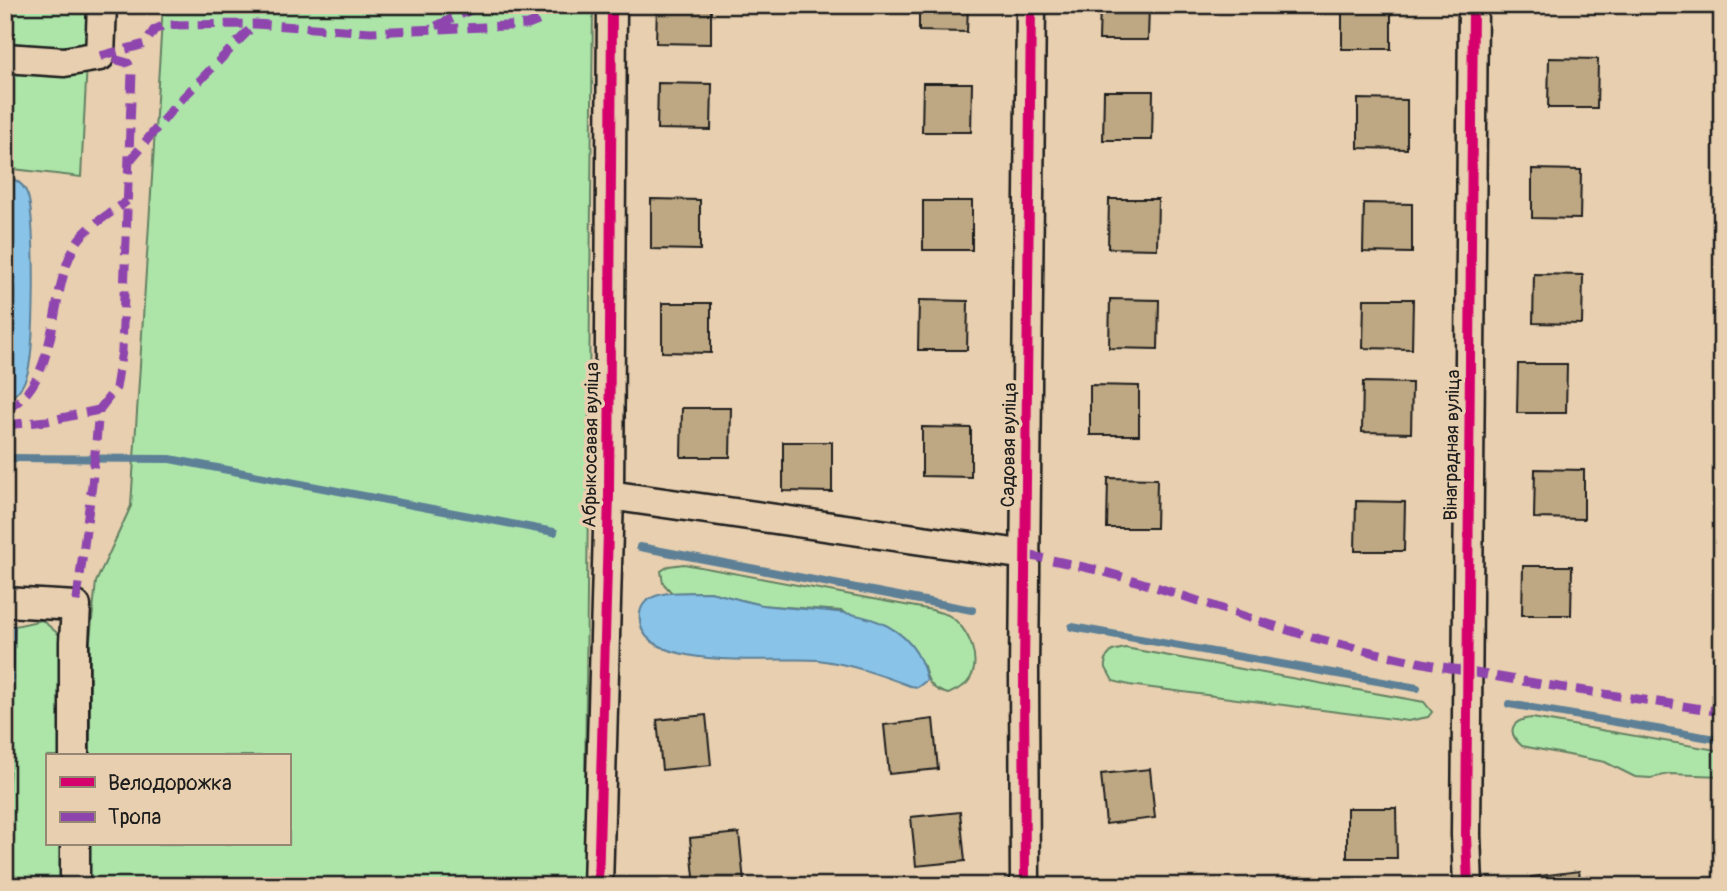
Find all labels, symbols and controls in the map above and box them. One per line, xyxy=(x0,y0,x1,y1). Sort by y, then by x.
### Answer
street label: Абрыкосавая вуліца xyxy=(578,362,604,528)
street label: Вінаградная вуліца xyxy=(1439,369,1465,521)
street label: Садовая вуліца xyxy=(996,382,1022,508)
legend xyxy=(46,754,290,846)
text: Велодорожка xyxy=(108,770,232,797)
text: Тропа xyxy=(108,804,161,831)

